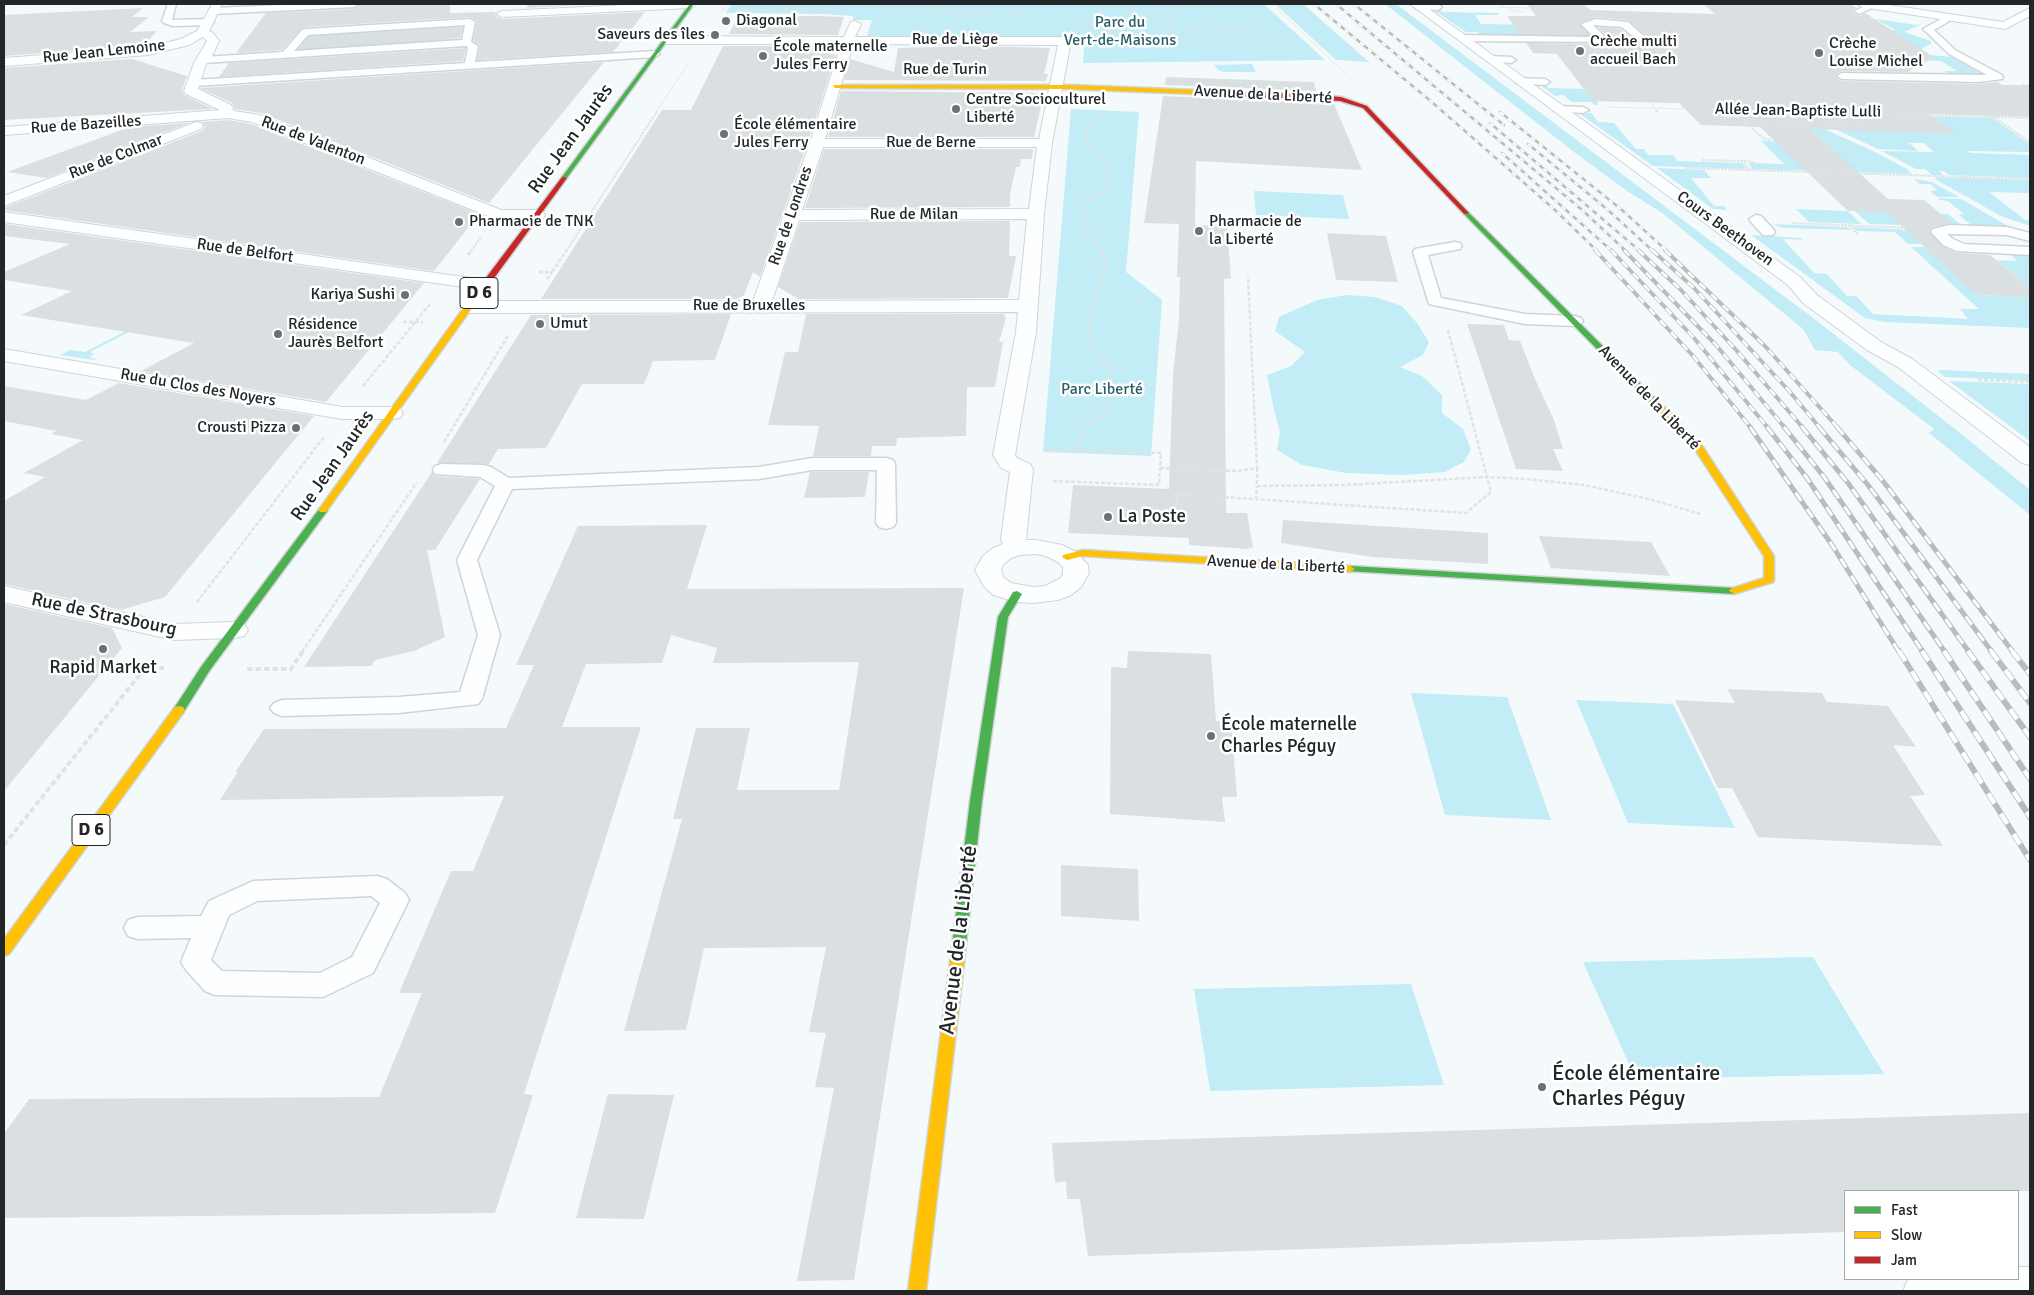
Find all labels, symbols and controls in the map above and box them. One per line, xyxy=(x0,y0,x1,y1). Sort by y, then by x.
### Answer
place label: Diagonal xyxy=(736,11,797,31)
park label: Parc du Vert-de-Maisons xyxy=(1064,13,1176,51)
marker: Diagonal xyxy=(720,15,732,27)
place label: Saveurs des îles xyxy=(597,25,705,45)
marker: Saveurs des îles xyxy=(709,29,721,41)
street label: Rue de Liège xyxy=(912,30,998,50)
place label: Crèche multi accueil Bach xyxy=(1590,32,1677,70)
place label: Crèche Louise Michel xyxy=(1829,34,1923,72)
street label: Rue Jean Lemoine xyxy=(42,36,166,68)
place label: École maternelle Jules Ferry xyxy=(773,37,888,75)
marker: Crèche multi accueil Bach xyxy=(1574,45,1586,57)
marker: Crèche Louise Michel xyxy=(1813,47,1825,59)
marker: École maternelle Jules Ferry xyxy=(757,50,769,62)
street label: Rue de Turin xyxy=(903,60,987,80)
street label: Rue Jean Jaurès xyxy=(524,80,618,198)
street label: Avenue de la Liberté xyxy=(1193,82,1333,108)
place label: Centre Socioculturel Liberté xyxy=(966,90,1106,128)
street label: Allée Jean-Baptiste Lulli xyxy=(1715,100,1881,122)
marker: Centre Socioculturel Liberté xyxy=(950,103,962,115)
street label: Rue de Bazeilles xyxy=(30,112,142,138)
street label: Rue de Valenton xyxy=(258,112,368,170)
place label: École élémentaire Jules Ferry xyxy=(734,115,856,153)
marker: École élémentaire Jules Ferry xyxy=(718,128,730,140)
street label: Rue de Colmar xyxy=(66,130,166,184)
street label: Rue de Berne xyxy=(886,133,976,153)
street label: Rue de Londres xyxy=(765,164,817,268)
street label: Cours Beethoven xyxy=(1673,187,1777,271)
street label: Rue de Milan xyxy=(870,205,958,225)
place label: Pharmacie de TNK xyxy=(469,212,593,232)
place label: Pharmacie de la Liberté xyxy=(1209,212,1302,250)
marker: Pharmacie de TNK xyxy=(453,216,465,228)
marker: Pharmacie de la Liberté xyxy=(1193,225,1205,237)
street label: Rue de Belfort xyxy=(196,235,294,267)
road number: D 6 xyxy=(460,278,498,308)
place label: Kariya Sushi xyxy=(310,285,395,305)
marker: Kariya Sushi xyxy=(399,289,411,301)
street label: Rue de Bruxelles xyxy=(693,296,805,316)
place label: Umut xyxy=(550,314,588,334)
place label: Résidence Jaurès Belfort xyxy=(288,315,383,353)
marker: Umut xyxy=(534,318,546,330)
marker: Résidence Jaurès Belfort xyxy=(272,328,284,340)
street label: Avenue de la Liberté xyxy=(1594,342,1704,454)
street label: Rue du Clos des Noyers xyxy=(119,365,277,411)
park label: Parc Liberté xyxy=(1061,380,1143,400)
street label: Rue Jean Jaurès xyxy=(286,406,380,526)
place label: Crousti Pizza xyxy=(197,418,286,438)
marker: Crousti Pizza xyxy=(290,422,302,434)
place label: La Poste xyxy=(1118,506,1186,528)
marker: La Poste xyxy=(1102,511,1114,523)
street label: Avenue de la Liberté xyxy=(1206,552,1346,578)
street label: Rue de Strasbourg xyxy=(29,588,179,642)
marker: Rapid Market xyxy=(97,643,109,655)
place label: Rapid Market xyxy=(49,657,157,679)
place label: École maternelle Charles Péguy xyxy=(1221,714,1357,758)
marker: École maternelle Charles Péguy xyxy=(1205,730,1217,742)
road number: D 6 xyxy=(72,814,110,846)
street label: Avenue de la Liberté xyxy=(934,844,984,1036)
place label: École élémentaire Charles Péguy xyxy=(1552,1061,1720,1112)
marker: École élémentaire Charles Péguy xyxy=(1536,1081,1548,1093)
legend xyxy=(1844,1190,2019,1280)
text: Fast xyxy=(1891,1201,1918,1219)
text: Slow xyxy=(1891,1226,1922,1244)
text: Jam xyxy=(1891,1251,1917,1269)

